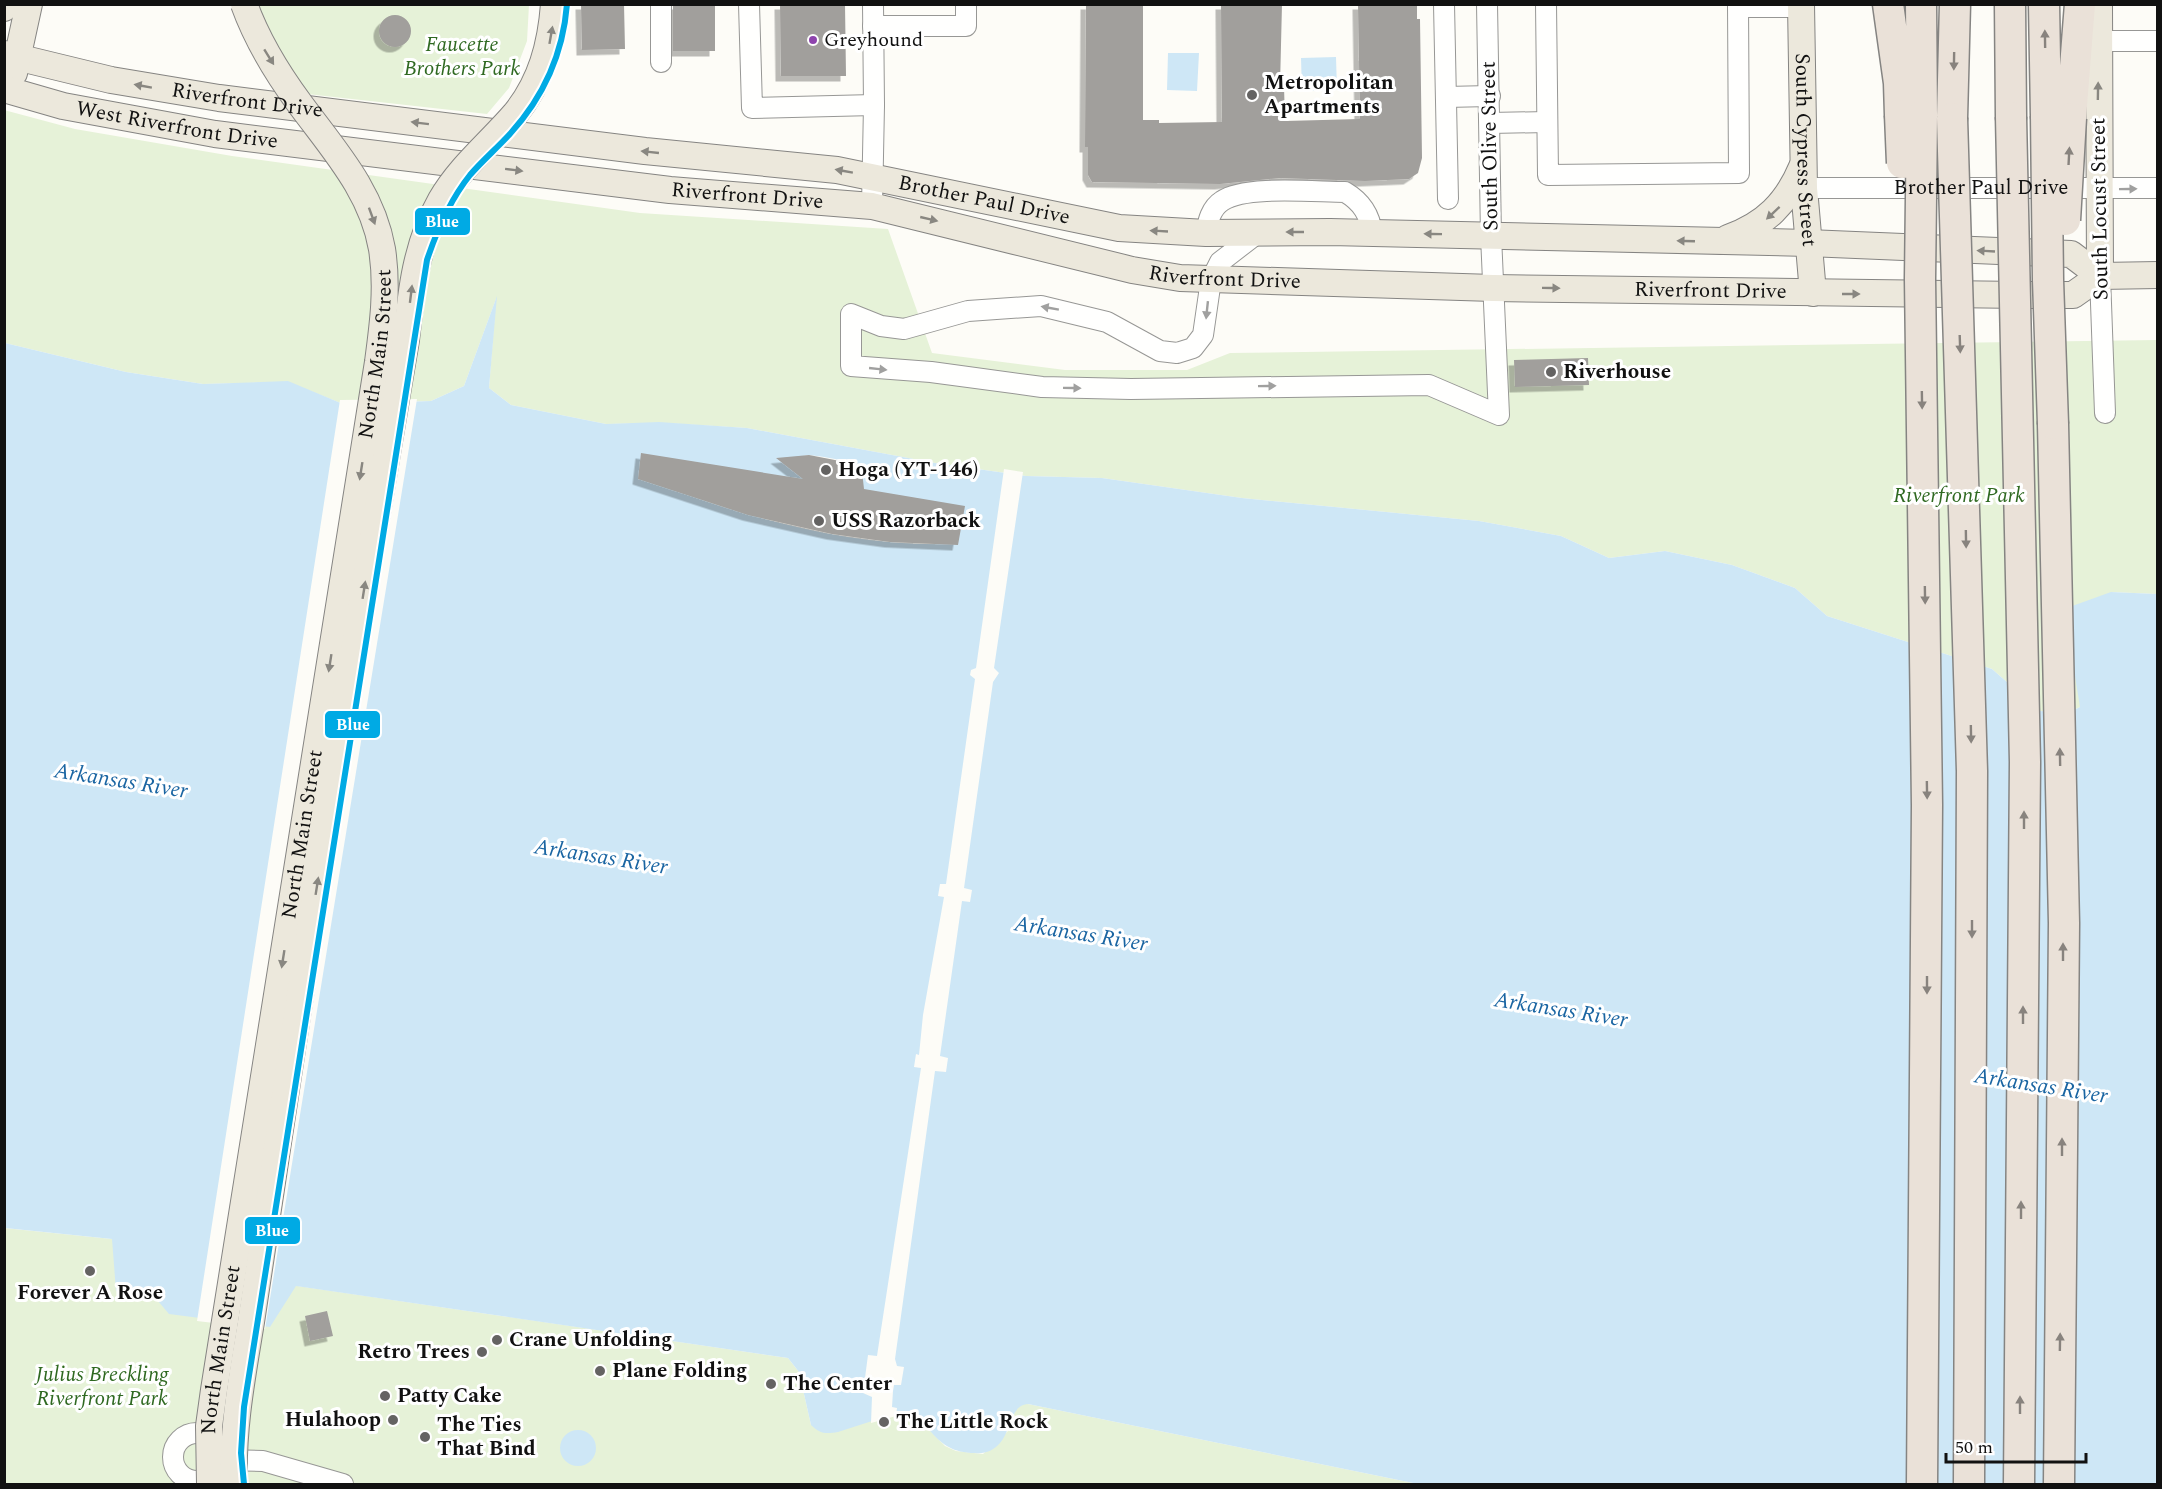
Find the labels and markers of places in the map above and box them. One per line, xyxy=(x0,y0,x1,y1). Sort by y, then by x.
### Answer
place label: Greyhound xyxy=(824,25,923,55)
marker: Greyhound xyxy=(807,34,819,46)
place label: Metropolitan Apartments xyxy=(1264,67,1394,123)
marker: Metropolitan Apartments xyxy=(1245,88,1259,102)
place label: Riverhouse xyxy=(1563,356,1671,388)
marker: Riverhouse xyxy=(1544,365,1558,379)
place label: Hoga (YT-146) xyxy=(838,454,978,486)
marker: Hoga (YT-146) xyxy=(819,463,833,477)
place label: USS Razorback xyxy=(831,505,981,537)
marker: USS Razorback xyxy=(812,514,826,528)
marker: Forever A Rose xyxy=(83,1264,97,1278)
place label: Forever A Rose xyxy=(17,1277,163,1309)
place label: Crane Unfolding xyxy=(509,1324,672,1356)
marker: Crane Unfolding xyxy=(490,1333,504,1347)
place label: Retro Trees xyxy=(357,1336,470,1368)
marker: Retro Trees xyxy=(475,1345,489,1359)
place label: Plane Folding xyxy=(612,1355,747,1387)
marker: Plane Folding xyxy=(593,1364,607,1378)
place label: The Center xyxy=(783,1368,892,1400)
marker: The Center xyxy=(764,1377,778,1391)
place label: Patty Cake xyxy=(397,1380,502,1412)
marker: Patty Cake xyxy=(378,1389,392,1403)
place label: Hulahoop xyxy=(285,1404,381,1436)
place label: The Little Rock xyxy=(896,1406,1049,1438)
place label: The Ties That Bind xyxy=(437,1409,536,1465)
marker: Hulahoop xyxy=(386,1413,400,1427)
marker: The Little Rock xyxy=(877,1415,891,1429)
marker: The Ties That Bind xyxy=(418,1430,432,1444)

